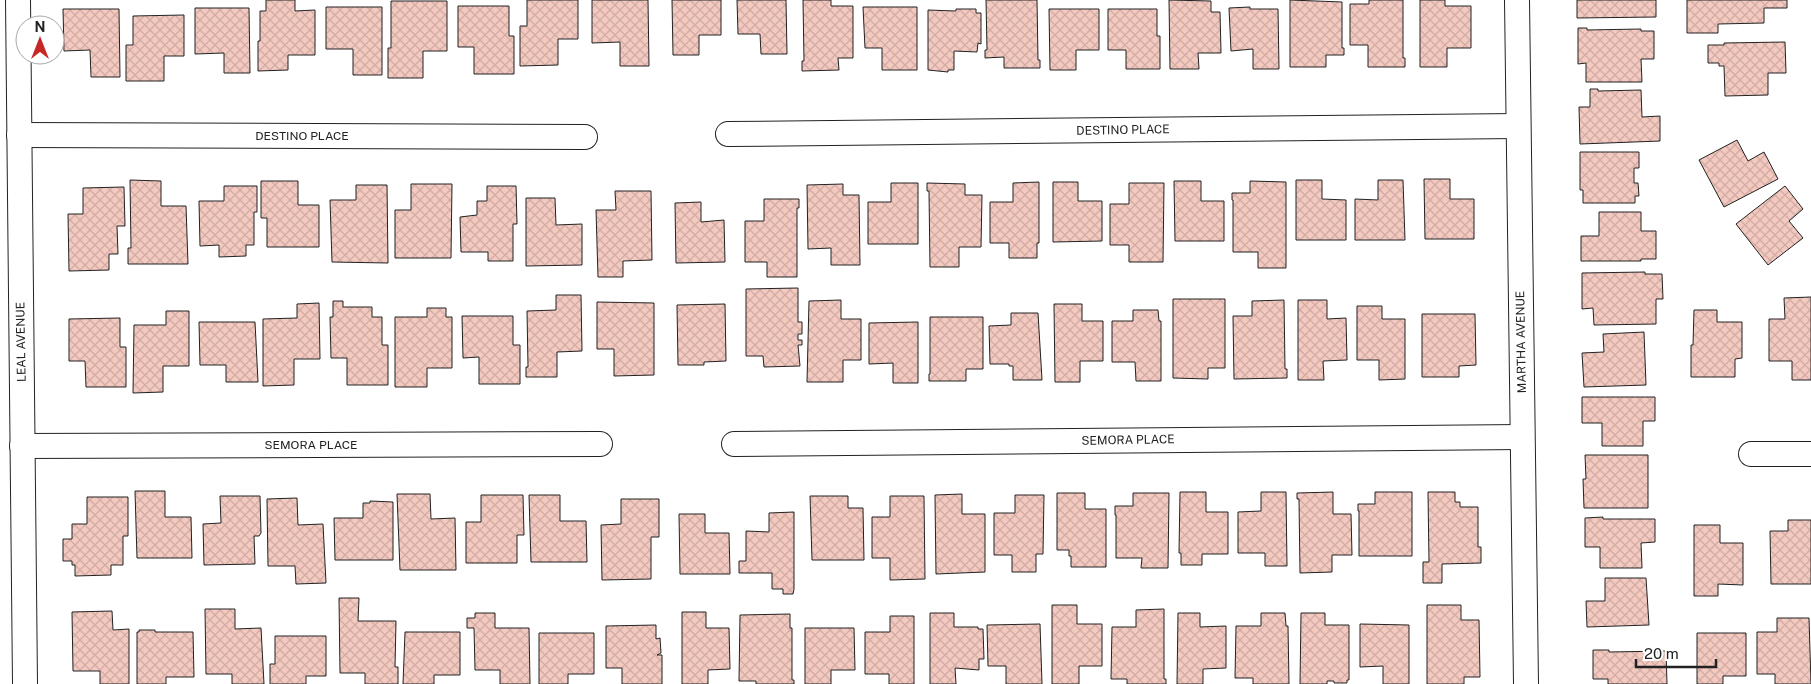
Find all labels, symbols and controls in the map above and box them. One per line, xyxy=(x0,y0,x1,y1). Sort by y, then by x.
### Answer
north arrow xyxy=(15,15,65,65)
text: N xyxy=(35,19,45,35)
street label: DESTINO PLACE xyxy=(1076,122,1170,138)
street label: DESTINO PLACE xyxy=(255,129,349,143)
street label: MARTHA AVENUE xyxy=(1513,291,1529,393)
street label: LEAL AVENUE xyxy=(13,302,29,382)
street label: SEMORA PLACE xyxy=(1081,432,1175,448)
street label: SEMORA PLACE xyxy=(264,438,358,452)
scale bar xyxy=(1636,636,1716,668)
text: 20 m xyxy=(1644,645,1679,662)

